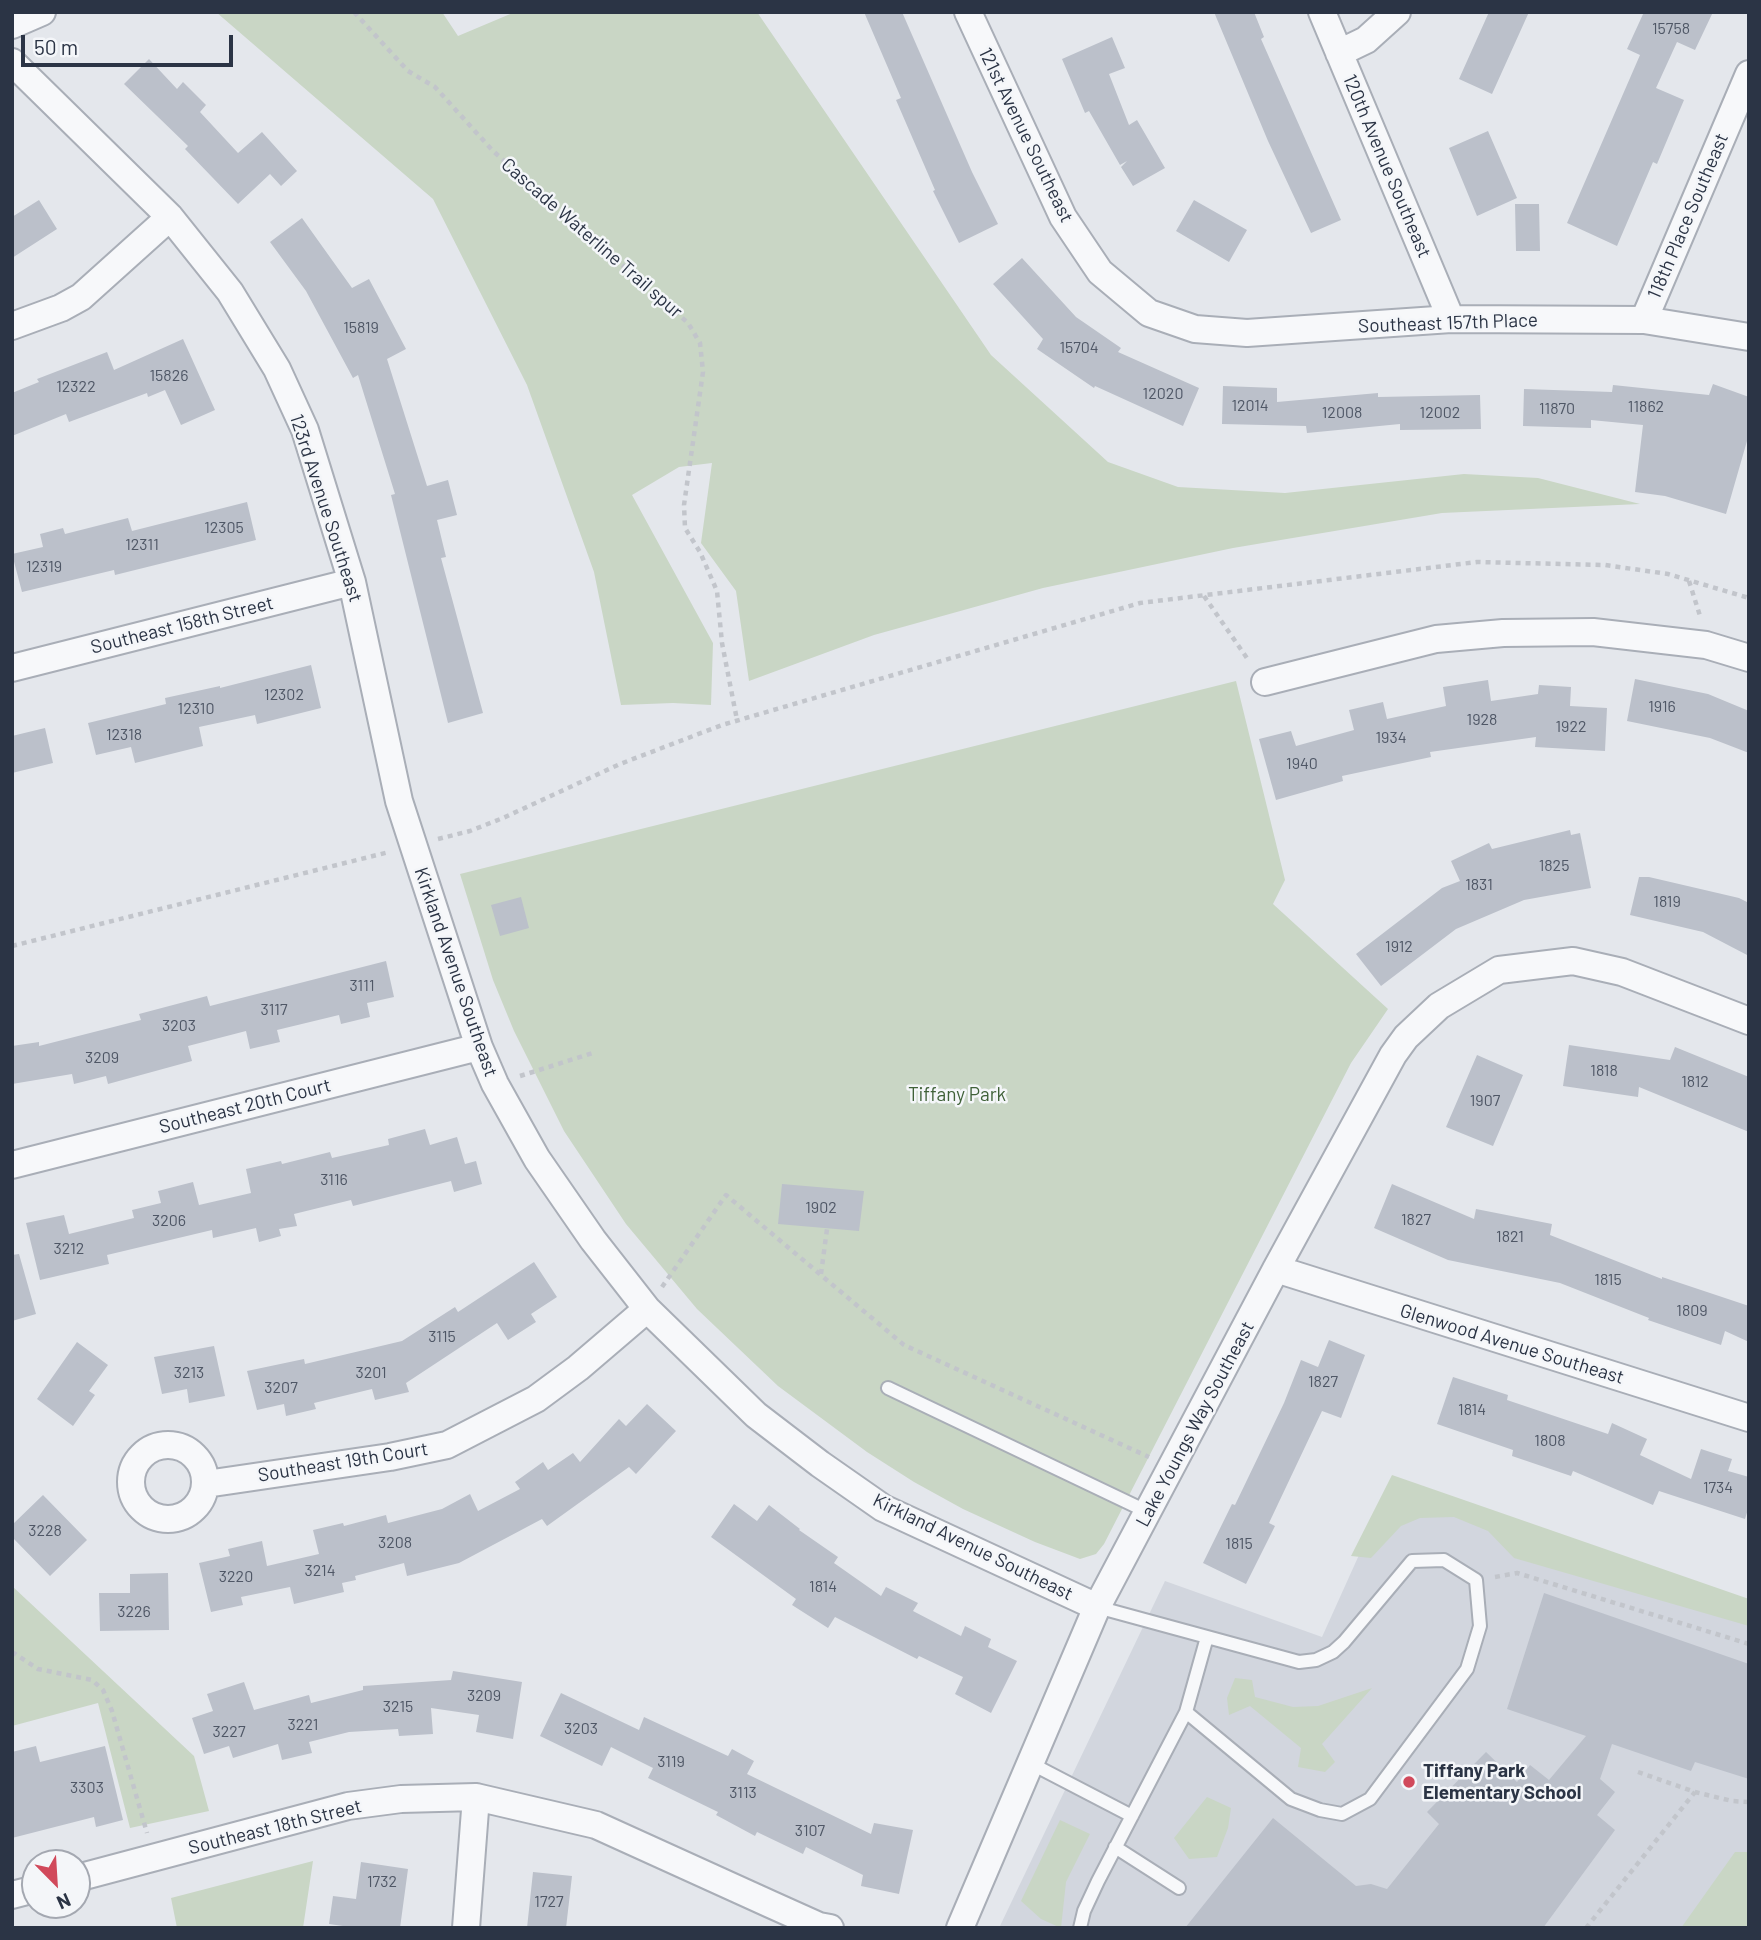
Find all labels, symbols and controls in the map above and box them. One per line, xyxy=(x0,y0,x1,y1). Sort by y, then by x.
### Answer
house number: 15758 xyxy=(1652,19,1690,39)
scale bar xyxy=(24,21,236,65)
text: 50 m xyxy=(34,34,78,59)
street label: 121st Avenue Southeast xyxy=(974,44,1078,226)
street label: 120th Avenue Southeast xyxy=(1338,71,1436,261)
street label: 118th Place Southeast xyxy=(1643,130,1733,302)
street label: Cascade Waterline Trail spur xyxy=(497,153,687,323)
street label: Southeast 157th Place xyxy=(1358,308,1538,338)
house number: 15819 xyxy=(343,318,379,338)
house number: 15704 xyxy=(1059,338,1099,358)
house number: 15826 xyxy=(150,366,188,386)
house number: 12322 xyxy=(56,377,96,397)
house number: 12020 xyxy=(1143,384,1183,404)
house number: 12014 xyxy=(1231,396,1269,416)
house number: 11862 xyxy=(1628,397,1664,417)
house number: 11870 xyxy=(1539,399,1575,419)
house number: 12008 xyxy=(1322,403,1362,423)
house number: 12002 xyxy=(1420,403,1460,423)
street label: 123rd Avenue Southeast xyxy=(285,411,367,605)
house number: 12305 xyxy=(204,518,244,538)
house number: 12311 xyxy=(125,535,159,555)
house number: 12319 xyxy=(26,557,62,577)
street label: Southeast 158th Street xyxy=(88,591,276,659)
house number: 12302 xyxy=(264,685,304,705)
house number: 1916 xyxy=(1648,697,1676,717)
house number: 12310 xyxy=(178,699,214,719)
house number: 1928 xyxy=(1467,710,1497,730)
house number: 1922 xyxy=(1555,717,1587,737)
house number: 12318 xyxy=(106,725,142,745)
house number: 1934 xyxy=(1376,728,1406,748)
house number: 1940 xyxy=(1286,754,1318,774)
house number: 1825 xyxy=(1539,856,1569,876)
street label: Kirkland Avenue Southeast xyxy=(409,864,503,1080)
house number: 1831 xyxy=(1465,875,1493,895)
house number: 1819 xyxy=(1653,892,1681,912)
house number: 1912 xyxy=(1385,937,1413,957)
house number: 3111 xyxy=(349,976,375,996)
house number: 3117 xyxy=(261,1000,287,1020)
house number: 3203 xyxy=(162,1016,196,1036)
house number: 3209 xyxy=(85,1048,119,1068)
house number: 1818 xyxy=(1590,1061,1618,1081)
house number: 1812 xyxy=(1681,1072,1709,1092)
street label: Southeast 20th Court xyxy=(157,1074,333,1138)
park label: Tiffany Park xyxy=(908,1084,1006,1106)
house number: 1907 xyxy=(1470,1091,1500,1111)
house number: 3116 xyxy=(320,1170,348,1190)
house number: 1902 xyxy=(805,1198,837,1218)
house number: 1827 xyxy=(1401,1210,1431,1230)
house number: 3206 xyxy=(152,1211,186,1231)
house number: 1821 xyxy=(1496,1227,1524,1247)
house number: 3212 xyxy=(54,1239,84,1259)
house number: 1815 xyxy=(1594,1270,1622,1290)
street label: Glenwood Avenue Southeast xyxy=(1397,1299,1627,1389)
house number: 1809 xyxy=(1676,1301,1708,1321)
street label: Lake Youngs Way Southeast xyxy=(1131,1317,1259,1531)
house number: 3115 xyxy=(428,1327,456,1347)
house number: 3213 xyxy=(174,1363,204,1383)
house number: 3201 xyxy=(355,1363,387,1383)
house number: 1827 xyxy=(1308,1372,1338,1392)
house number: 3207 xyxy=(264,1378,298,1398)
house number: 1814 xyxy=(1458,1400,1486,1420)
house number: 1808 xyxy=(1534,1431,1566,1451)
street label: Southeast 19th Court xyxy=(256,1437,430,1487)
house number: 1734 xyxy=(1703,1478,1733,1498)
street label: Kirkland Avenue Southeast xyxy=(869,1489,1077,1605)
house number: 3228 xyxy=(28,1521,62,1541)
house number: 3208 xyxy=(378,1533,412,1553)
house number: 1815 xyxy=(1225,1534,1253,1554)
house number: 3214 xyxy=(304,1561,336,1581)
house number: 3220 xyxy=(219,1567,253,1587)
house number: 1814 xyxy=(809,1577,837,1597)
house number: 3226 xyxy=(117,1602,151,1622)
house number: 3209 xyxy=(467,1686,501,1706)
house number: 3215 xyxy=(383,1697,413,1717)
house number: 3221 xyxy=(288,1715,318,1735)
house number: 3203 xyxy=(564,1719,598,1739)
house number: 3227 xyxy=(213,1722,245,1742)
house number: 3119 xyxy=(657,1752,685,1772)
place label: Tiffany Park Elementary School xyxy=(1423,1760,1581,1804)
marker: Tiffany Park Elementary School xyxy=(1401,1774,1417,1790)
house number: 3303 xyxy=(70,1778,104,1798)
house number: 3113 xyxy=(729,1783,757,1803)
street label: Southeast 18th Street xyxy=(186,1794,364,1860)
house number: 3107 xyxy=(795,1821,825,1841)
north arrow xyxy=(21,1849,91,1919)
house number: 1732 xyxy=(367,1872,397,1892)
text: N xyxy=(53,1889,74,1915)
house number: 1727 xyxy=(534,1892,564,1912)

